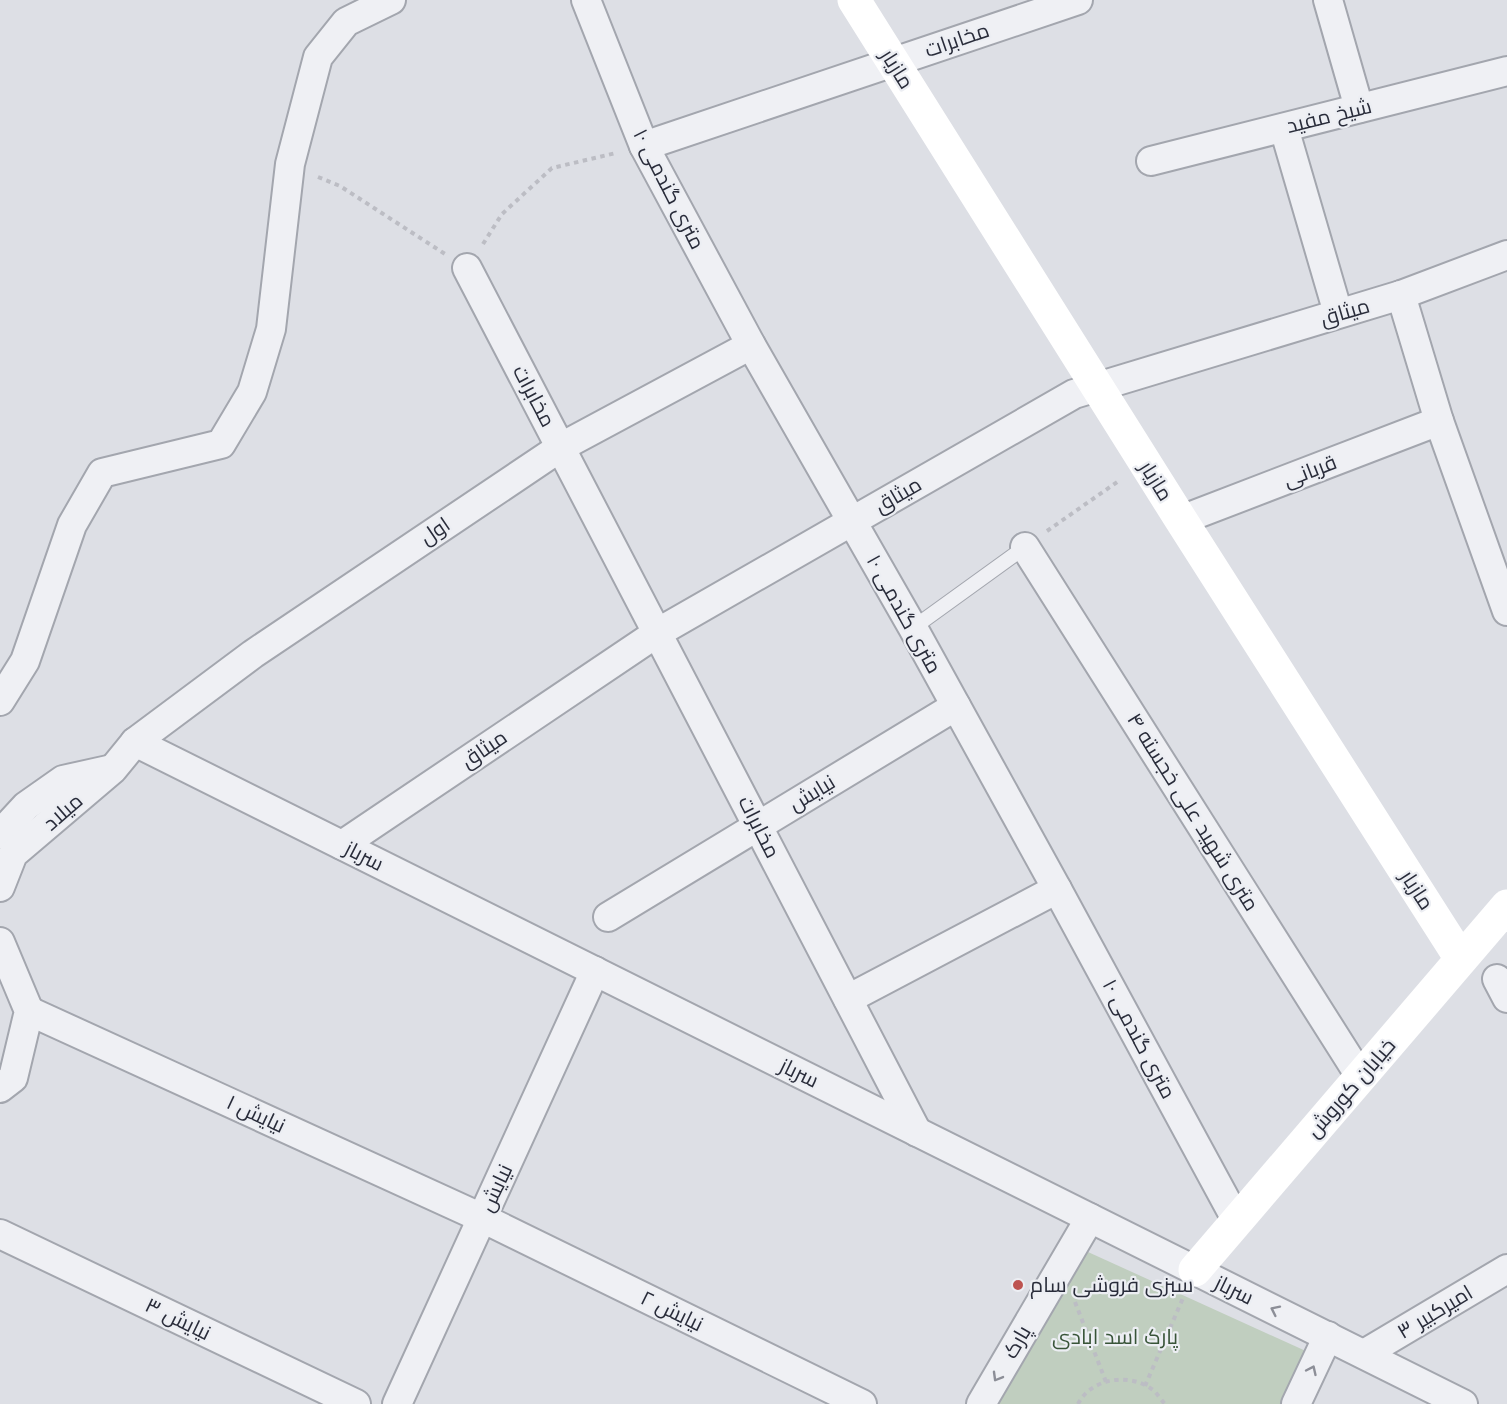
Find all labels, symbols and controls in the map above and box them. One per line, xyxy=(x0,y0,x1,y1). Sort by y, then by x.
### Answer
street label: مخابرات xyxy=(922,18,992,62)
street label: مازیار xyxy=(875,44,918,93)
street label: شیخ مفید xyxy=(1284,94,1375,140)
street label: ۱۰ متری گندمی xyxy=(627,125,710,254)
street label: میثاق xyxy=(1318,294,1373,331)
street label: مخابرات xyxy=(508,361,560,431)
street label: قربانی xyxy=(1280,450,1340,493)
street label: مازیار xyxy=(1134,456,1177,505)
street label: میثاق xyxy=(870,472,926,519)
street label: اول xyxy=(415,512,455,550)
street label: ۱۰ متری گندمی xyxy=(861,551,946,678)
street label: ۴ متری شهید علی خجسته xyxy=(1121,709,1264,916)
street label: میثاق xyxy=(456,725,512,774)
street label: نیایش xyxy=(784,770,840,817)
street label: میلاد xyxy=(39,789,87,835)
street label: مخابرات xyxy=(733,792,785,862)
street label: سرباز xyxy=(340,836,388,876)
street label: مازیار xyxy=(1395,865,1439,914)
street label: ۱۰ متری گندمی xyxy=(1097,975,1181,1103)
street label: خیابان کوروش xyxy=(1301,1034,1401,1143)
street label: سرباز xyxy=(775,1053,823,1093)
street label: نیایش ۱ xyxy=(222,1090,289,1139)
street label: نیایش xyxy=(475,1160,518,1216)
street label: سرباز xyxy=(1210,1270,1258,1310)
place label: سبزی فروشی سام xyxy=(1030,1273,1193,1299)
marker: سبزی فروشی سام xyxy=(1011,1278,1025,1292)
street label: امیرکبیر ۳ xyxy=(1393,1280,1477,1344)
street label: نیایش ۲ xyxy=(636,1286,707,1337)
street label: نیایش ۳ xyxy=(141,1293,215,1346)
one-way arrow xyxy=(1271,1306,1282,1317)
street label: پارک xyxy=(998,1321,1038,1364)
park label: پارک اسد ابادی xyxy=(1052,1325,1178,1351)
one-way arrow xyxy=(1304,1366,1316,1377)
one-way arrow xyxy=(993,1371,1004,1381)

